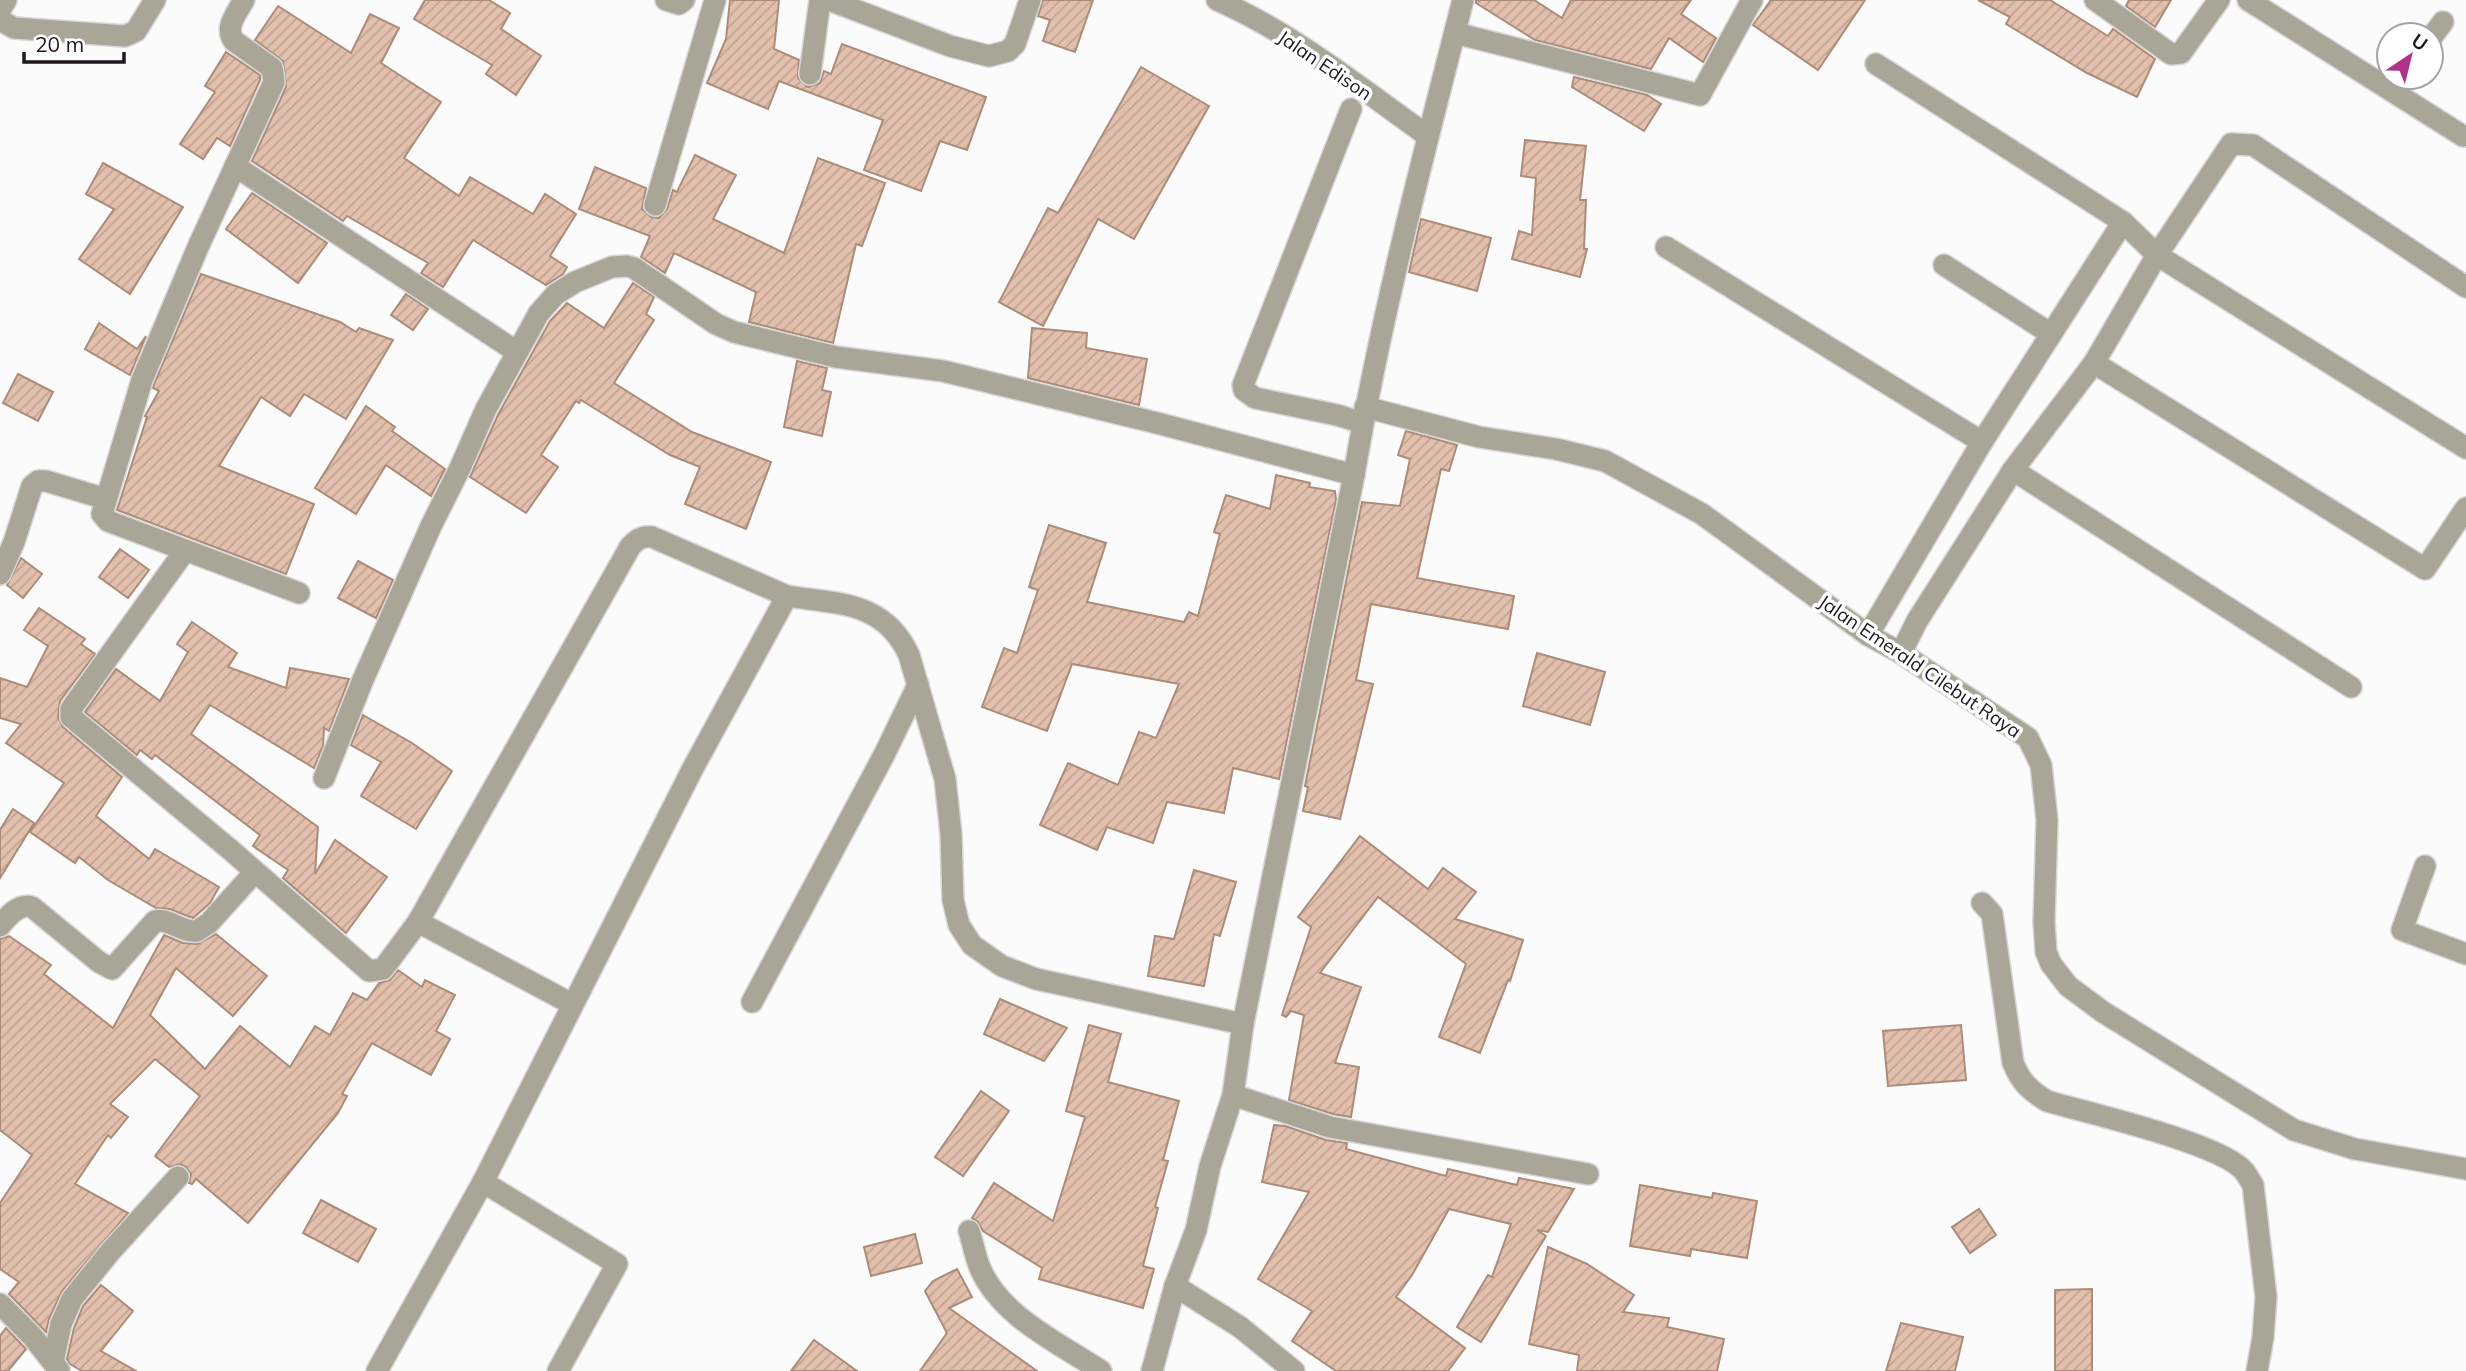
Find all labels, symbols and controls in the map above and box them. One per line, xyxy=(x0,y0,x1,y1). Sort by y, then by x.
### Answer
scale bar xyxy=(24,21,124,65)
north arrow xyxy=(2375,21,2445,91)
street label: Jalan Edison xyxy=(1273,25,1377,105)
text: U xyxy=(2407,28,2432,56)
text: 20 m xyxy=(35,31,84,57)
street label: Jalan Emerald Cilebut Raya xyxy=(1814,589,2026,743)

